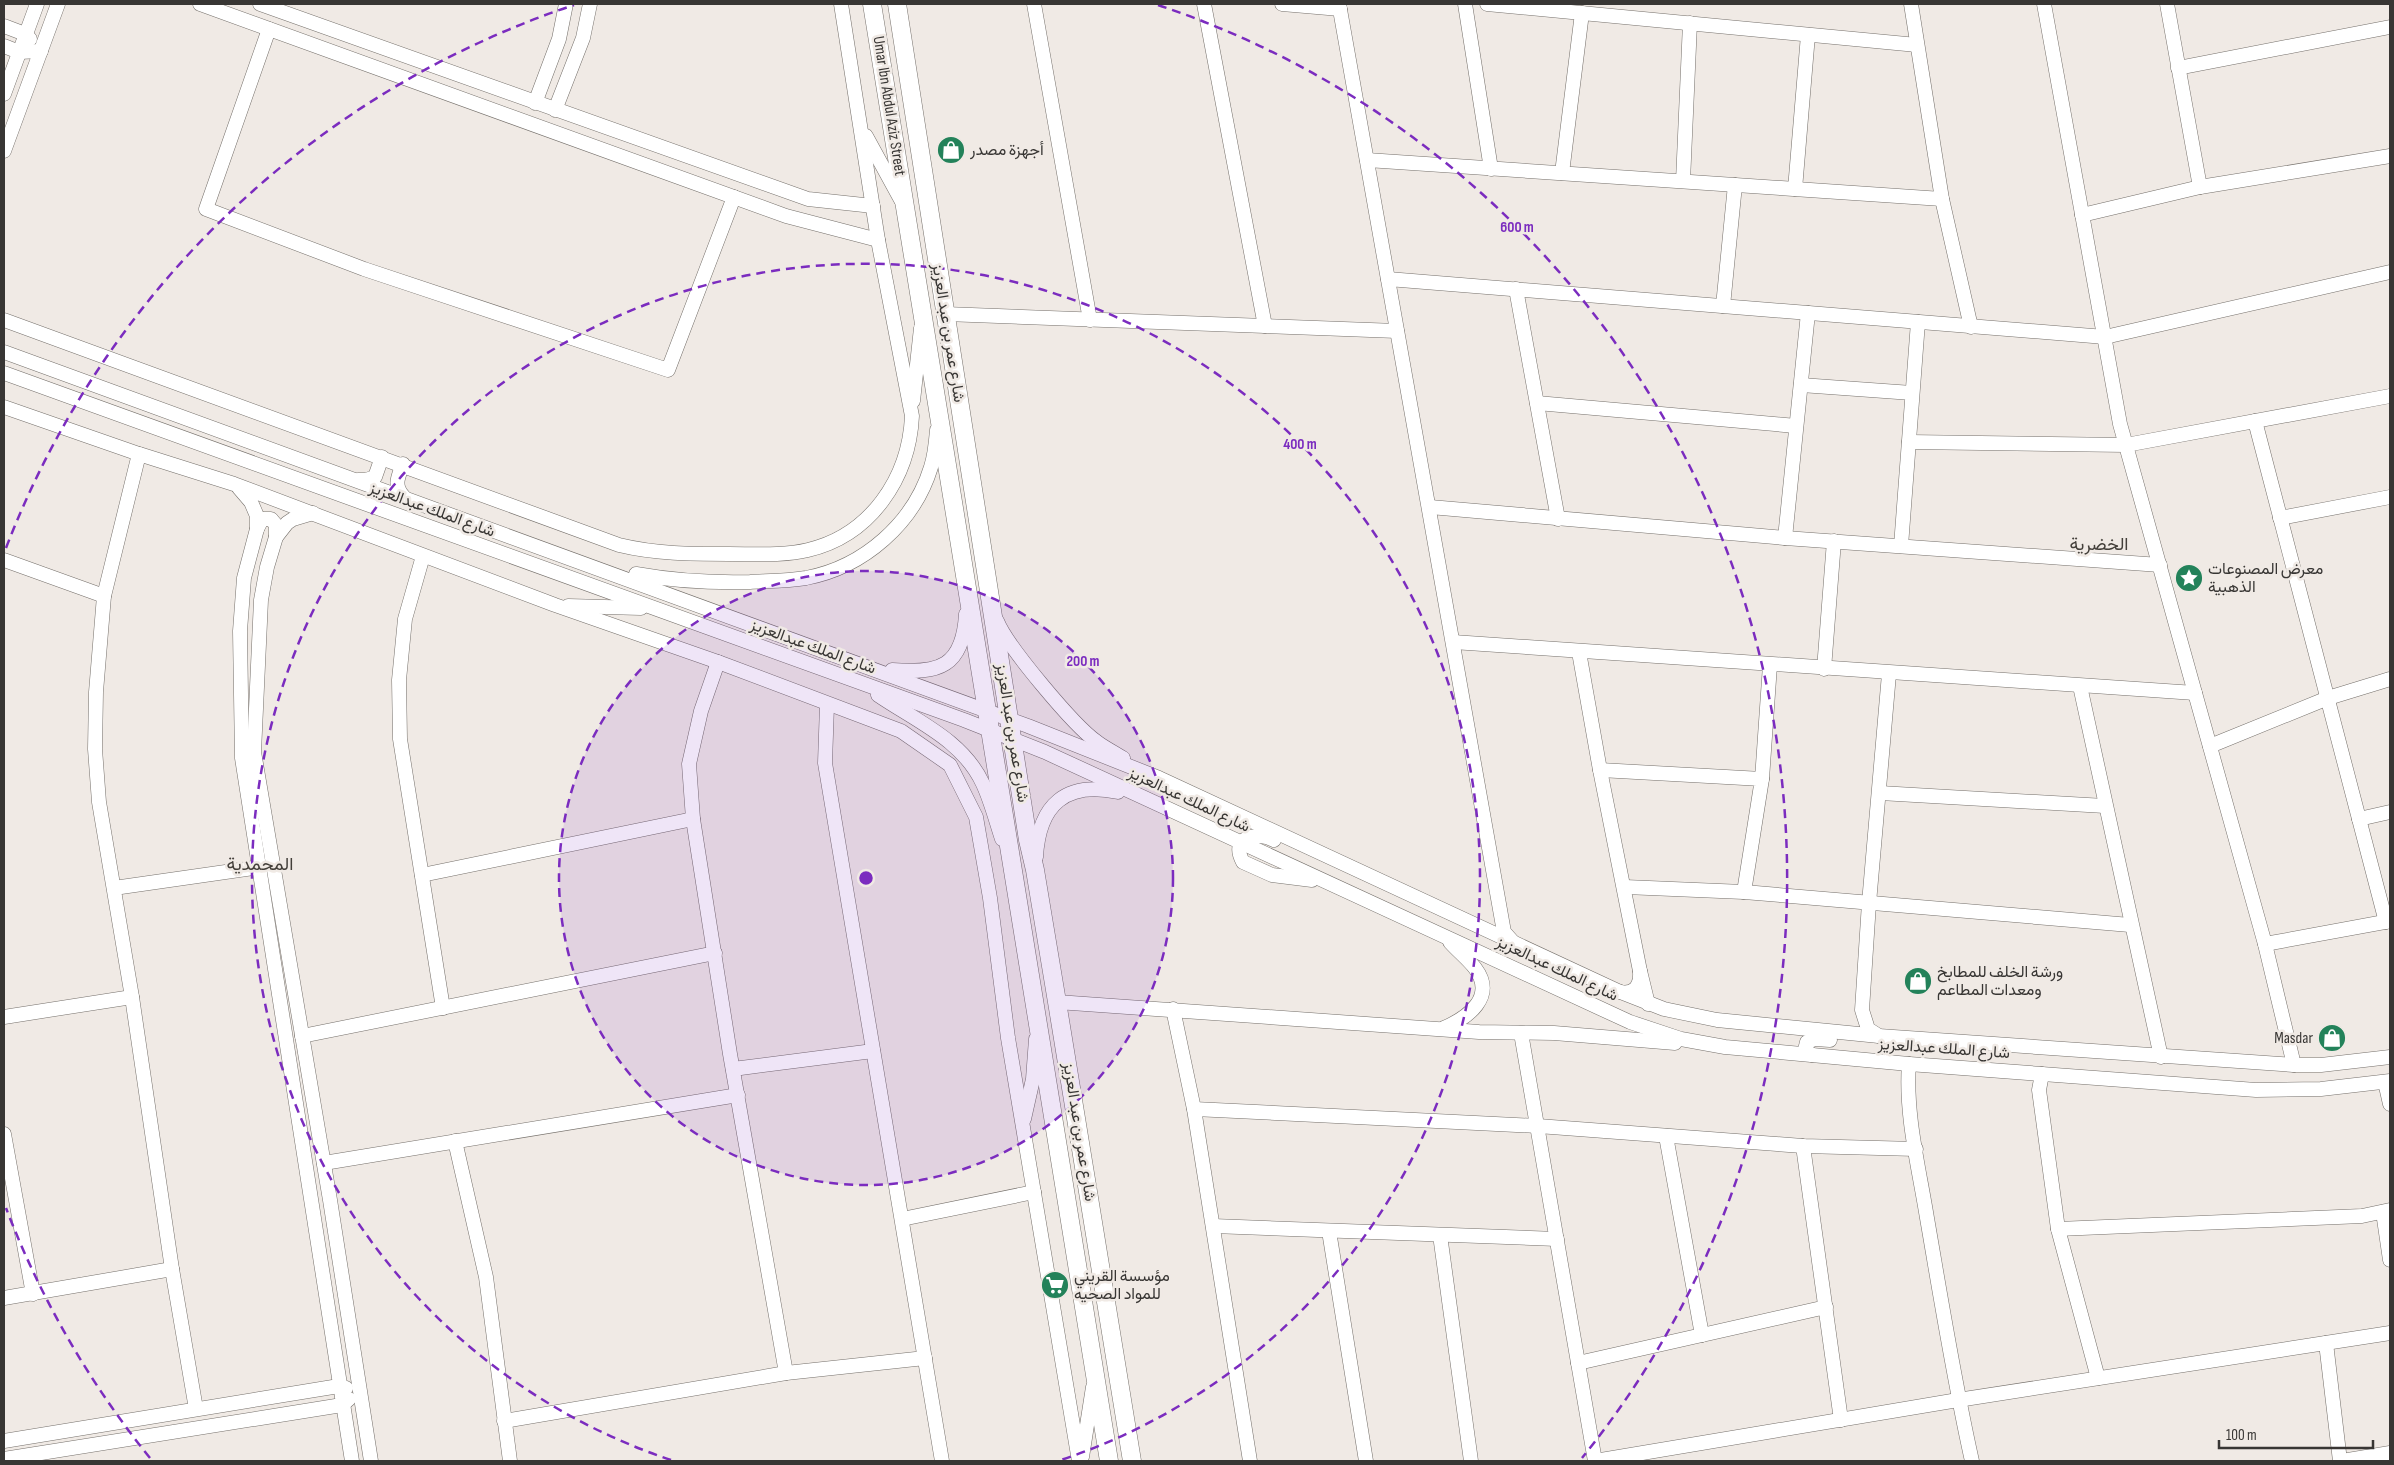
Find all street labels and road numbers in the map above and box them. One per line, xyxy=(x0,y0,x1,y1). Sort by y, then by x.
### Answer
street label: Umar Ibn Abdul Aziz Street xyxy=(869,35,909,177)
street label: شارع عمر بن عبد العزيز xyxy=(927,261,968,404)
street label: شارع الملك عبدالعزيز xyxy=(365,478,497,542)
street label: شارع الملك عبدالعزيز xyxy=(746,615,878,679)
street label: شارع عمر بن عبد العزيز xyxy=(991,661,1032,804)
street label: شارع الملك عبدالعزيز xyxy=(1124,763,1253,837)
street label: شارع الملك عبدالعزيز xyxy=(1492,932,1621,1006)
street label: شارع الملك عبدالعزيز xyxy=(1876,1035,2011,1064)
street label: شارع عمر بن عبد العزيز xyxy=(1058,1060,1099,1203)

